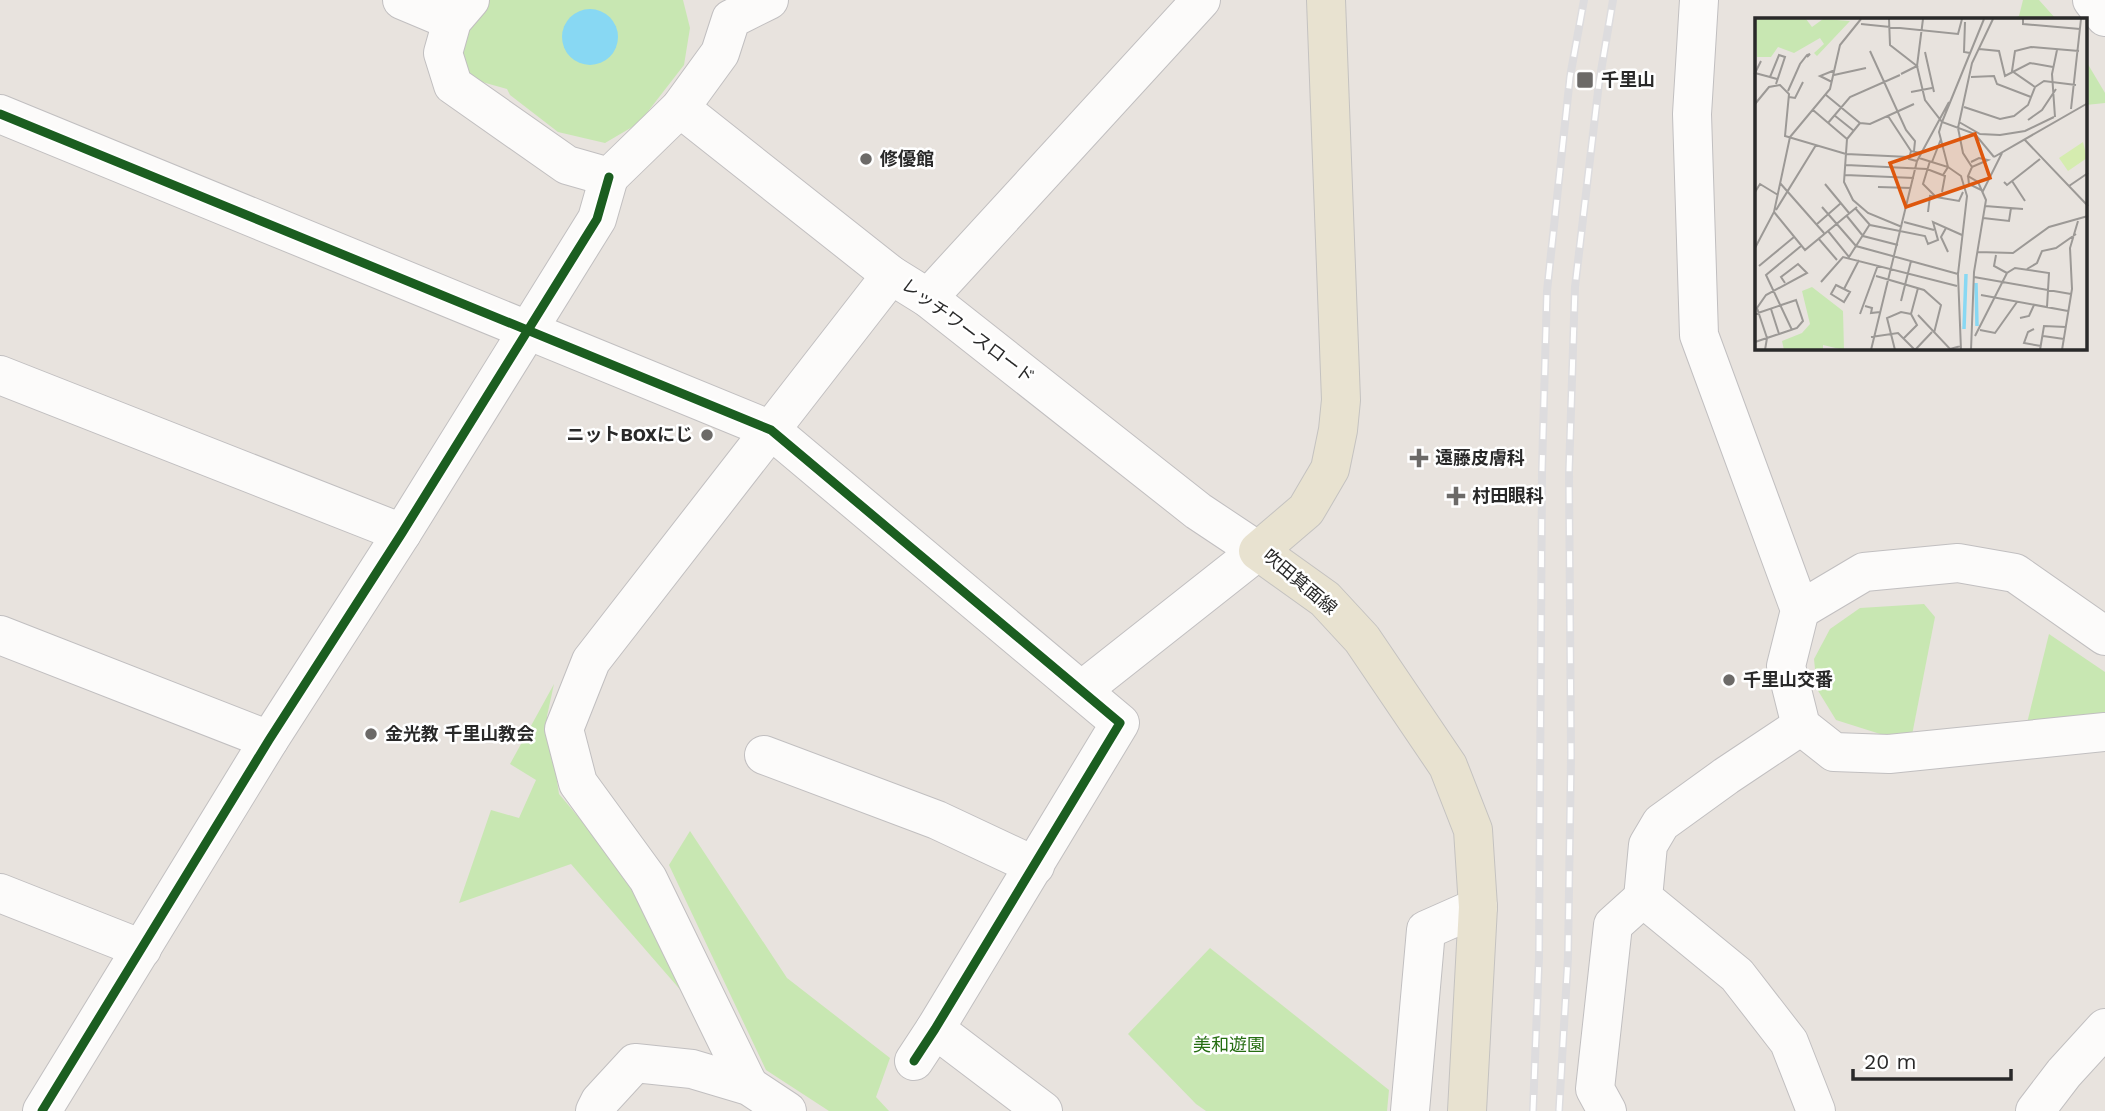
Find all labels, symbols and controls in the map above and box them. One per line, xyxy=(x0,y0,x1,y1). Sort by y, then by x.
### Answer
inset map xyxy=(1755,18,2088,350)
place label: 千里山 xyxy=(1601,69,1655,90)
marker: 千里山 xyxy=(1575,70,1595,90)
place label: 修優館 xyxy=(879,148,934,169)
marker: 修優館 xyxy=(858,151,874,167)
street label: レッチワースロード xyxy=(898,274,1039,387)
place label: ニットBOXにじ xyxy=(566,424,693,445)
marker: ニットBOXにじ xyxy=(699,427,715,443)
place label: 遠藤皮膚科 xyxy=(1435,447,1525,468)
marker: 遠藤皮膚科 xyxy=(1409,448,1429,468)
place label: 村田眼科 xyxy=(1472,485,1544,506)
marker: 村田眼科 xyxy=(1446,486,1466,506)
street label: 吹田箕面線 xyxy=(1259,545,1342,619)
place label: 千里山交番 xyxy=(1743,669,1833,690)
marker: 千里山交番 xyxy=(1721,672,1737,688)
place label: 金光教 千里山教会 xyxy=(385,723,534,744)
marker: 金光教 千里山教会 xyxy=(363,726,379,742)
park label: 美和遊園 xyxy=(1193,1034,1265,1055)
scale bar xyxy=(1853,1038,2010,1082)
text: 20 m xyxy=(1864,1049,1916,1074)

